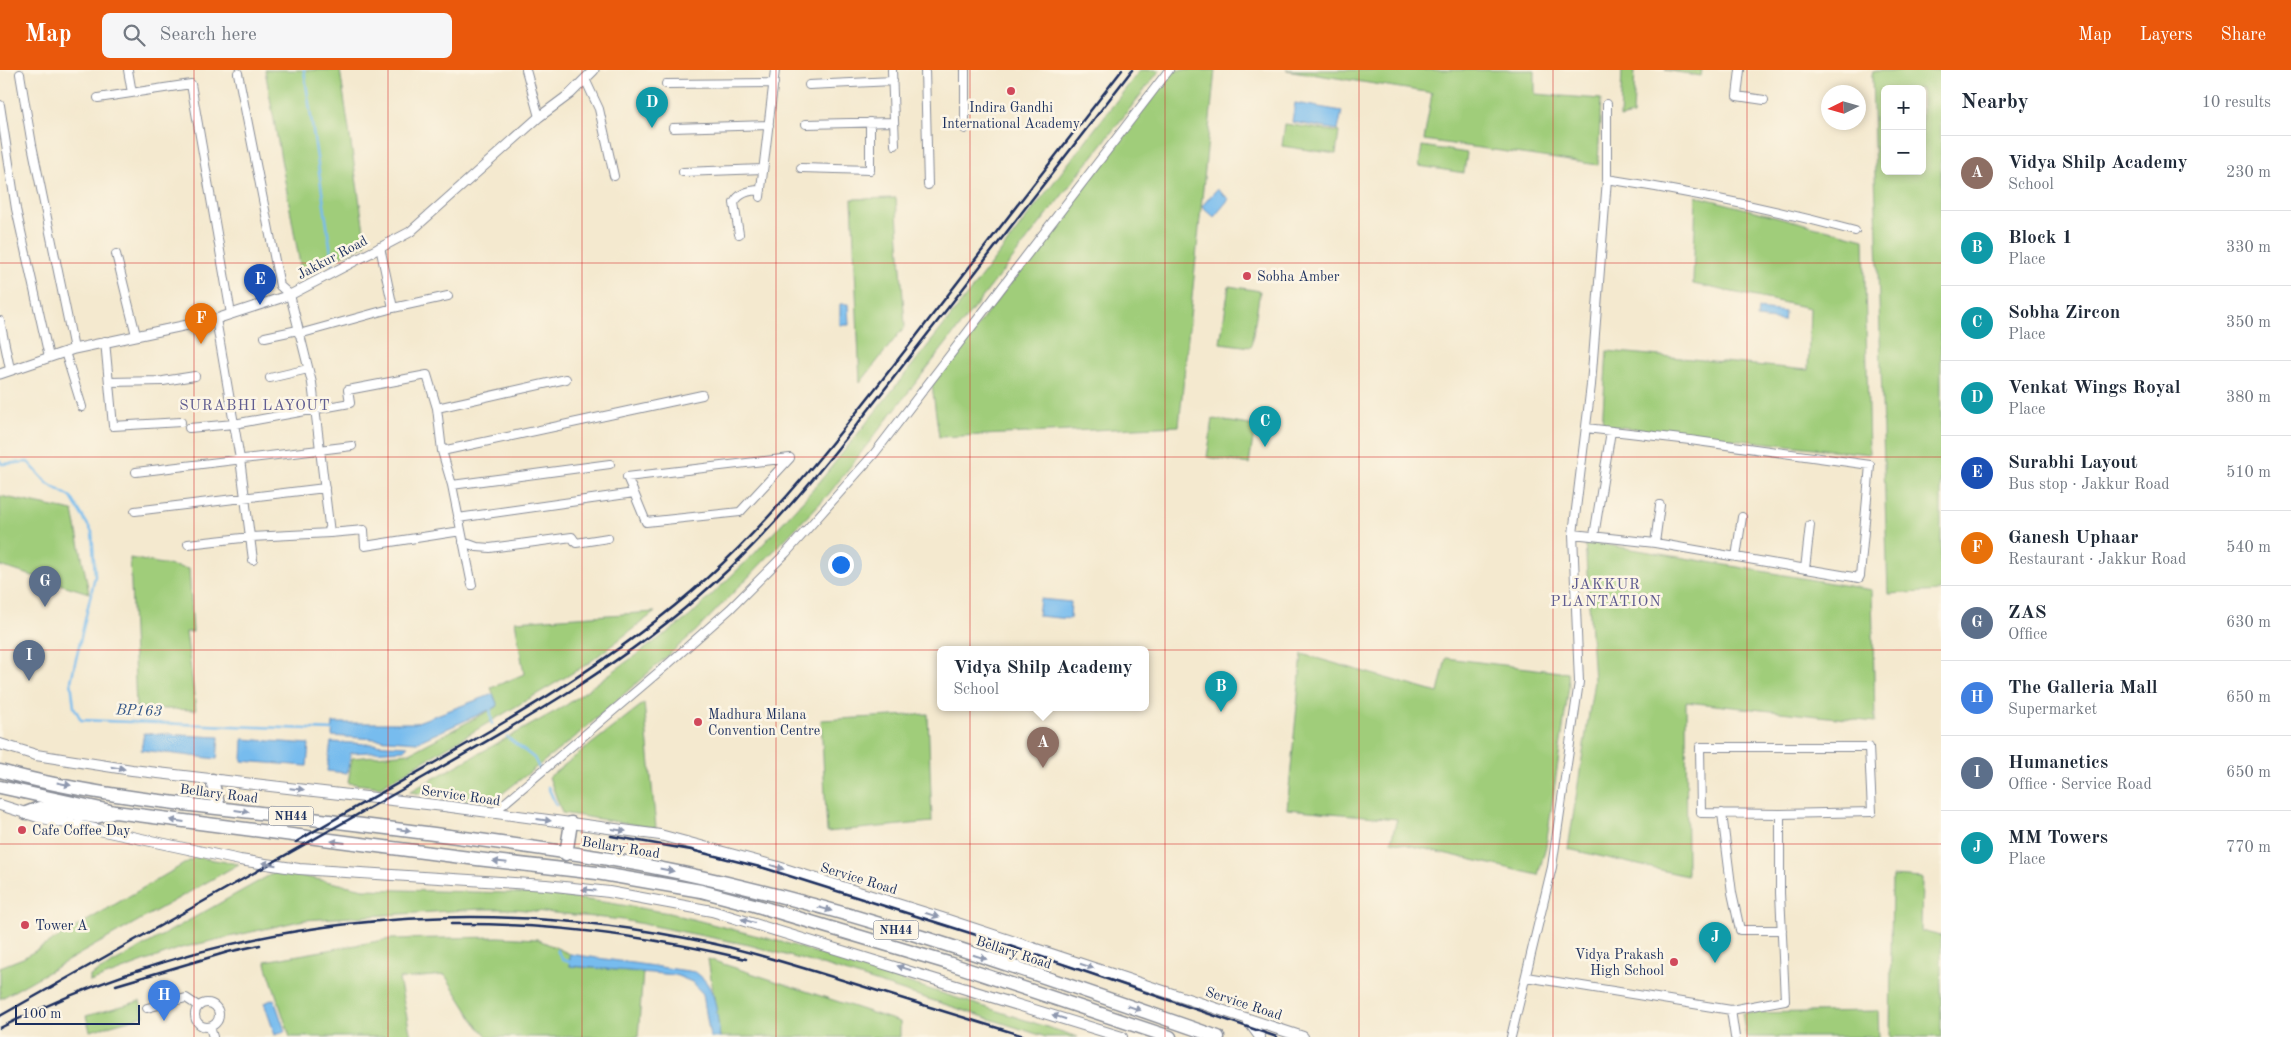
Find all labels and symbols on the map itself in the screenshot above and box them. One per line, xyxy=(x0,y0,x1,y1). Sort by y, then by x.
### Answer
marker: Indira Gandhi International Academy xyxy=(1005,85,1017,97)
north arrow xyxy=(1821,85,1866,130)
pin: D xyxy=(636,87,668,128)
place label: Indira Gandhi International Academy xyxy=(942,101,1081,131)
street label: Jakkur Road xyxy=(295,234,370,282)
pin: E xyxy=(244,264,276,305)
marker: Sobha Amber xyxy=(1241,270,1253,282)
place label: Sobha Amber xyxy=(1257,270,1340,284)
pin: F xyxy=(185,303,217,344)
district label: SURABHI LAYOUT xyxy=(179,399,331,414)
pin: C xyxy=(1249,406,1281,447)
your location xyxy=(828,552,854,578)
pin: G xyxy=(29,566,61,607)
district label: JAKKUR PLANTATION xyxy=(1550,578,1662,610)
pin: I xyxy=(13,640,45,681)
pin: B xyxy=(1205,671,1237,712)
water label: BP163 xyxy=(115,703,163,720)
place label: Madhura Milana Convention Centre xyxy=(708,708,820,738)
marker: Madhura Milana Convention Centre xyxy=(692,716,704,728)
pin: A xyxy=(1027,727,1059,768)
one-way arrow xyxy=(111,765,127,773)
one-way arrow xyxy=(57,781,73,789)
street label: Bellary Road xyxy=(179,782,259,806)
street label: Service Road xyxy=(420,784,501,808)
one-way arrow xyxy=(289,786,305,794)
road number: NH44 xyxy=(268,806,314,826)
one-way arrow xyxy=(235,807,251,815)
one-way arrow xyxy=(537,816,553,824)
one-way arrow xyxy=(169,817,185,825)
marker: Cafe Coffee Day xyxy=(16,824,28,836)
place label: Cafe Coffee Day xyxy=(32,824,131,838)
one-way arrow xyxy=(396,826,412,834)
one-way arrow xyxy=(612,826,628,834)
street label: Bellary Road xyxy=(581,835,661,861)
one-way arrow xyxy=(330,837,346,845)
one-way arrow xyxy=(491,858,507,866)
one-way arrow xyxy=(261,860,277,868)
street label: Service Road xyxy=(819,861,899,897)
one-way arrow xyxy=(770,863,785,871)
one-way arrow xyxy=(659,866,675,874)
one-way arrow xyxy=(581,886,597,894)
one-way arrow xyxy=(817,906,832,914)
one-way arrow xyxy=(925,912,940,919)
one-way arrow xyxy=(741,917,756,925)
marker: Tower A xyxy=(19,919,31,931)
place label: Tower A xyxy=(35,919,88,933)
road number: NH44 xyxy=(874,920,918,940)
pin: J xyxy=(1699,922,1731,963)
street label: Bellary Road xyxy=(974,934,1053,972)
place label: Vidya Prakash High School xyxy=(1575,948,1664,978)
one-way arrow xyxy=(973,953,988,961)
marker: Vidya Prakash High School xyxy=(1668,956,1680,968)
one-way arrow xyxy=(1079,963,1094,970)
one-way arrow xyxy=(896,964,911,972)
pin: H xyxy=(148,980,180,1021)
street label: Service Road xyxy=(1204,985,1284,1023)
scale bar xyxy=(15,1002,140,1025)
one-way arrow xyxy=(1127,1004,1142,1012)
one-way arrow xyxy=(1051,1012,1066,1020)

